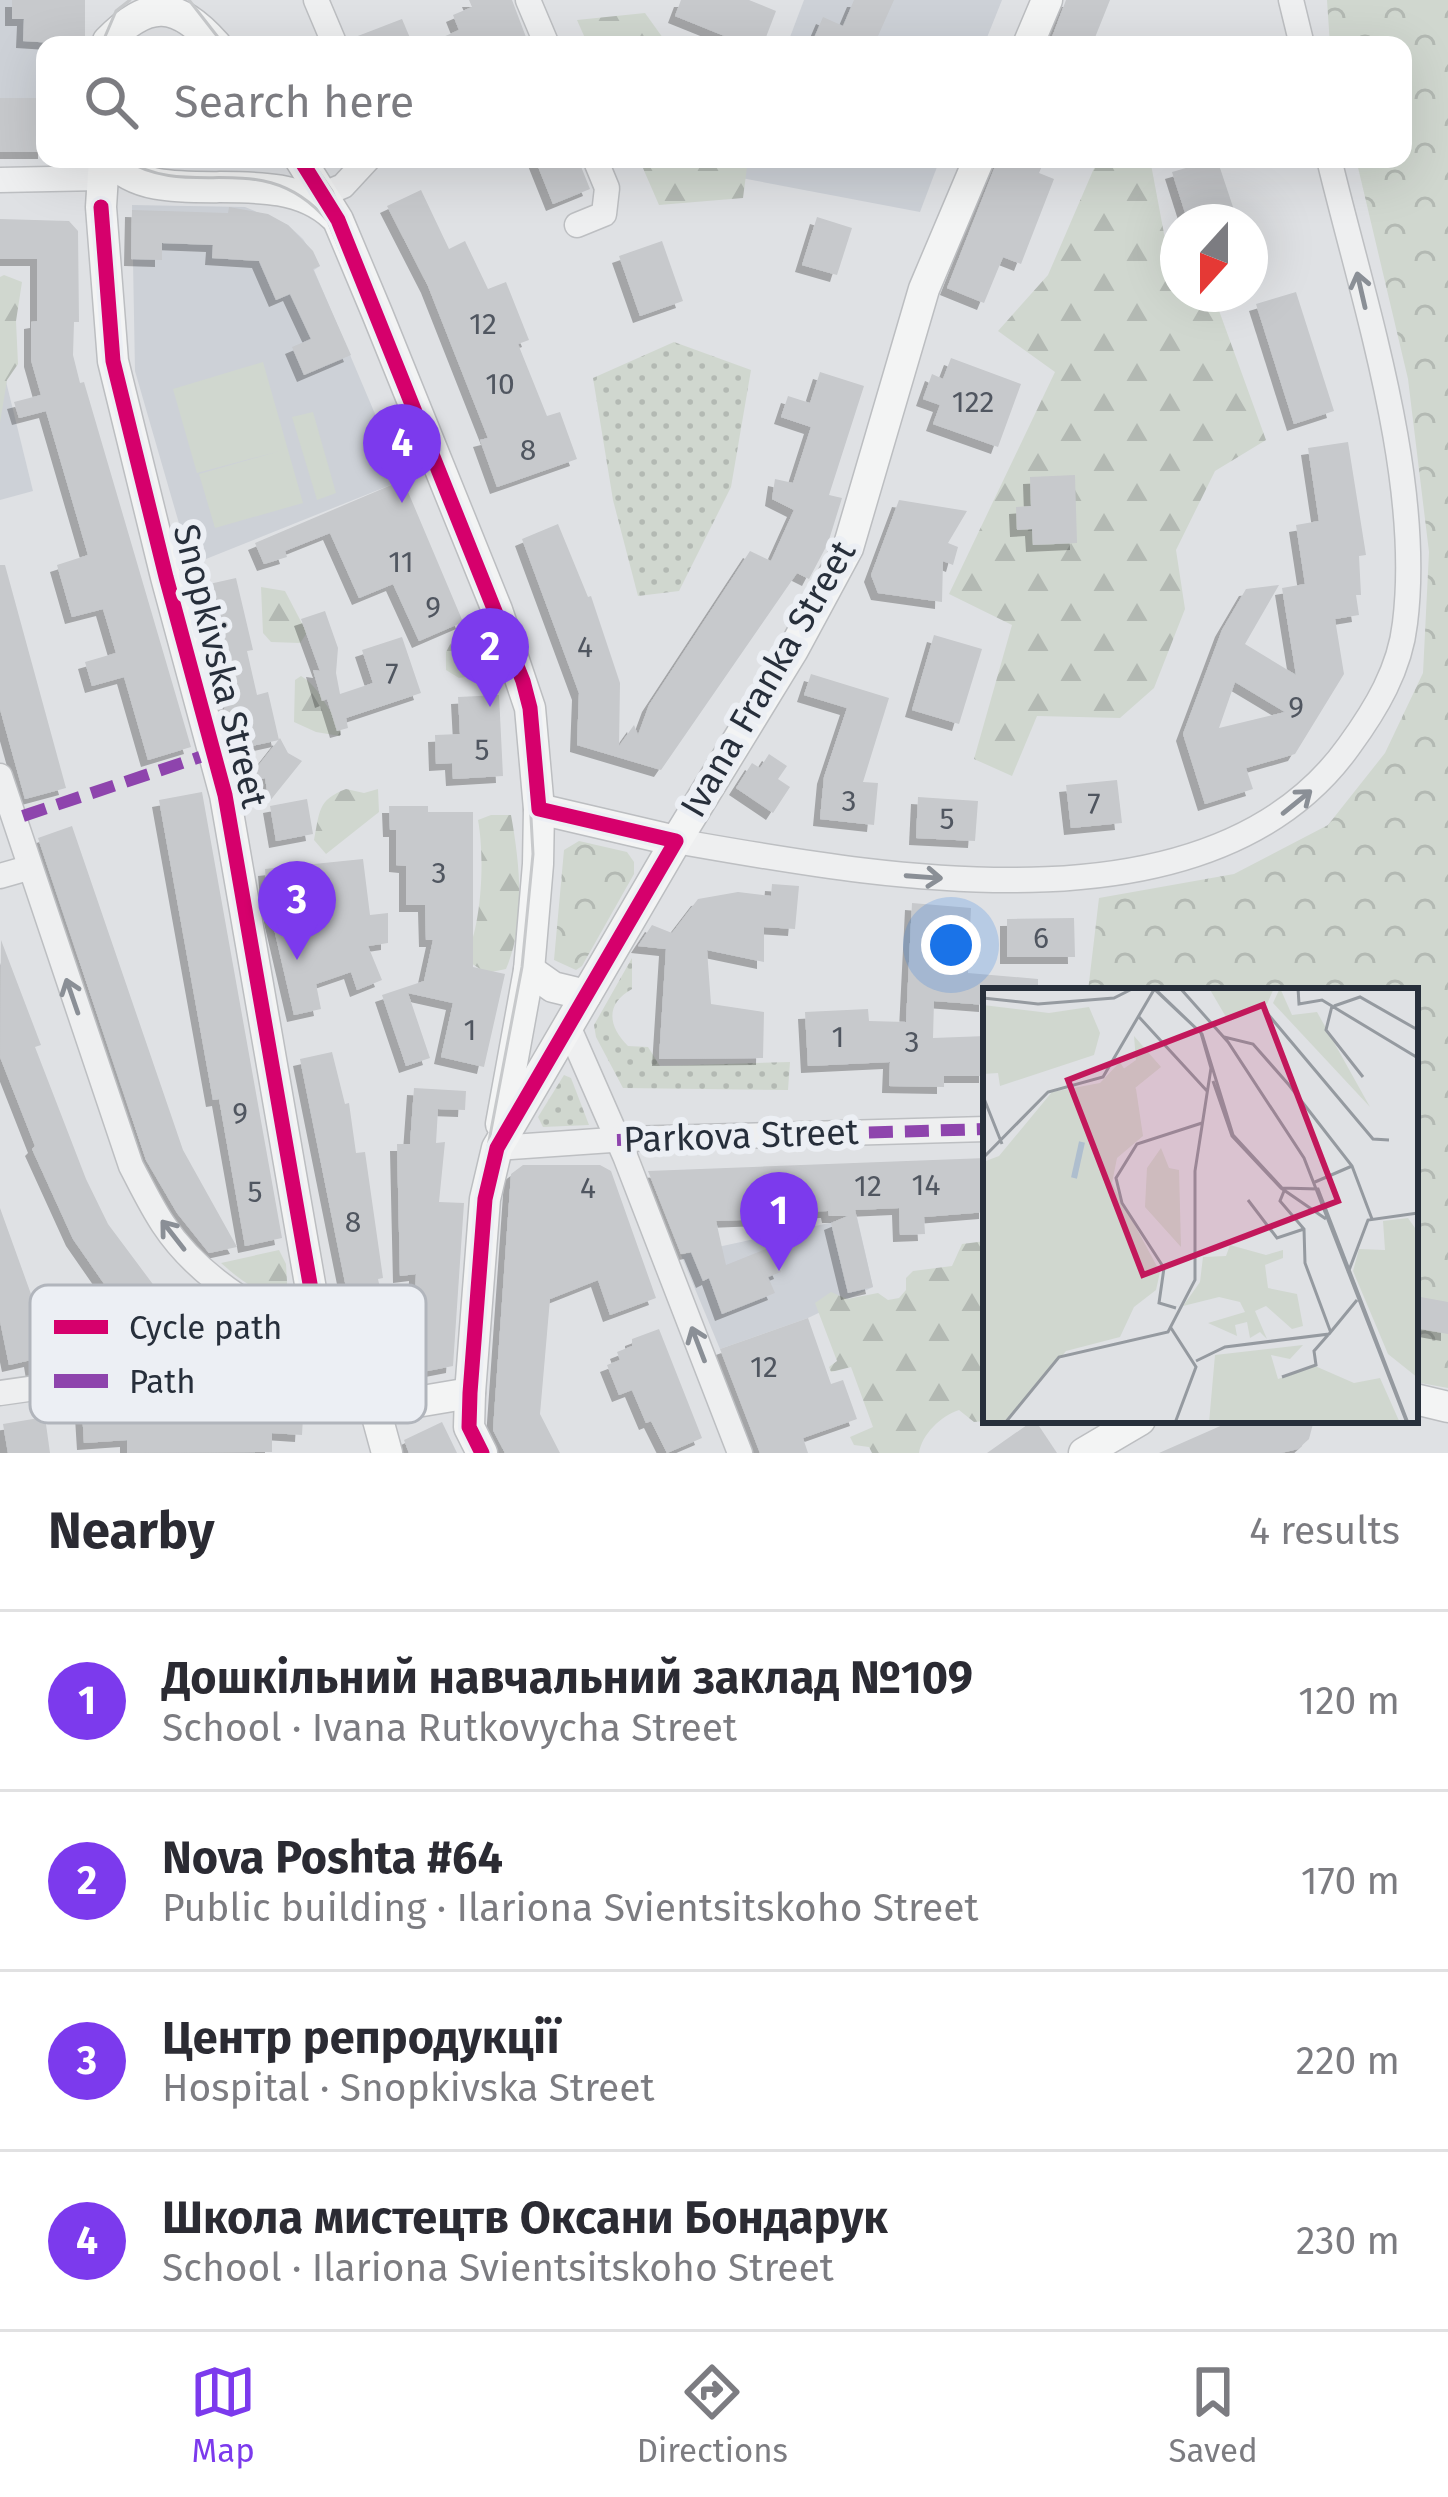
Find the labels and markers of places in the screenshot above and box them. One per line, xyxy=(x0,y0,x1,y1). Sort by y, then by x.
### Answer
pin: 4 xyxy=(363,404,441,503)
pin: 2 xyxy=(451,608,529,707)
pin: 3 xyxy=(258,861,336,960)
pin: 1 xyxy=(740,1172,818,1271)

